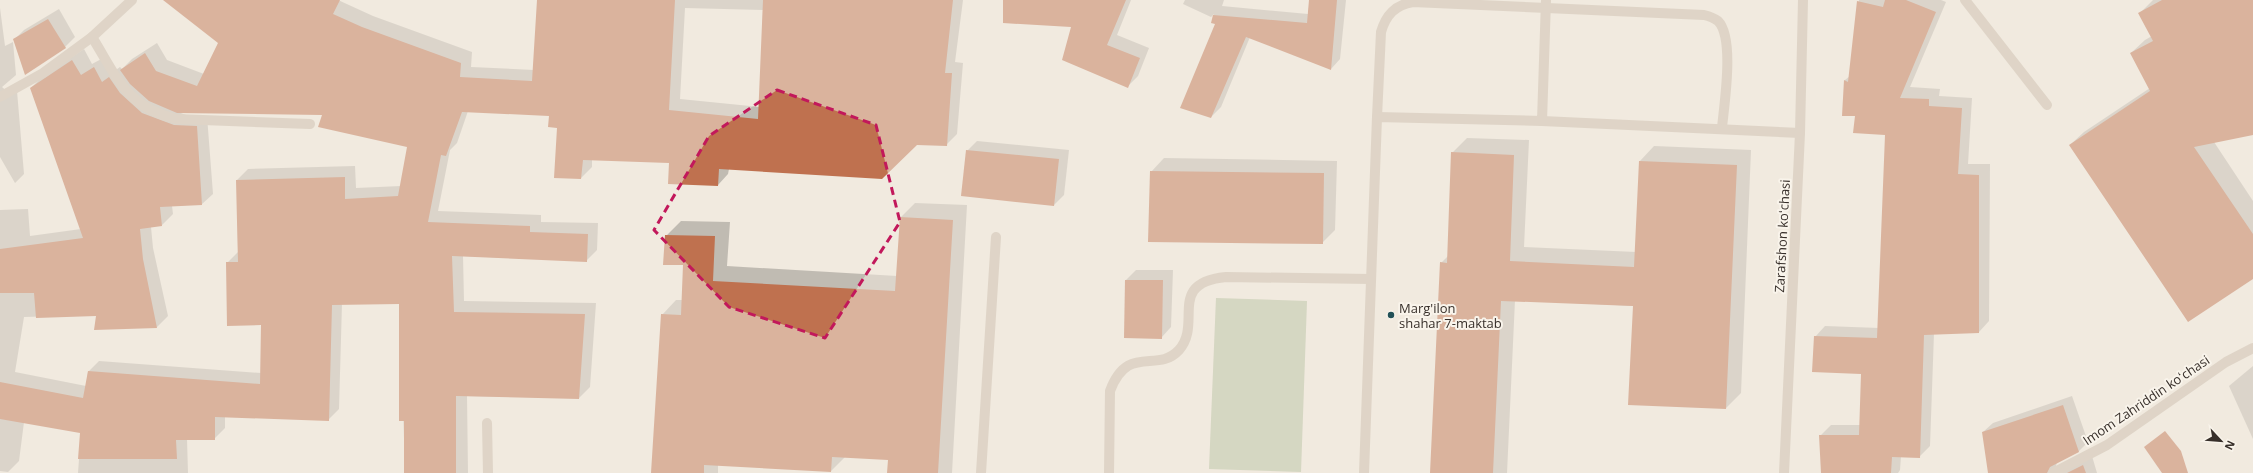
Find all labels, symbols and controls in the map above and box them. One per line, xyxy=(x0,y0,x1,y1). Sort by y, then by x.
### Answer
street label: Zarafshon koʻchasi xyxy=(1770,179,1794,293)
place label: Marg'ilon shahar 7-maktab xyxy=(1399,299,1502,332)
marker: Marg'ilon shahar 7-maktab xyxy=(1386,310,1396,320)
street label: Imom Zahriddin koʻchasi xyxy=(2079,351,2213,449)
north arrow xyxy=(2201,421,2241,461)
text: N xyxy=(2222,438,2239,453)

